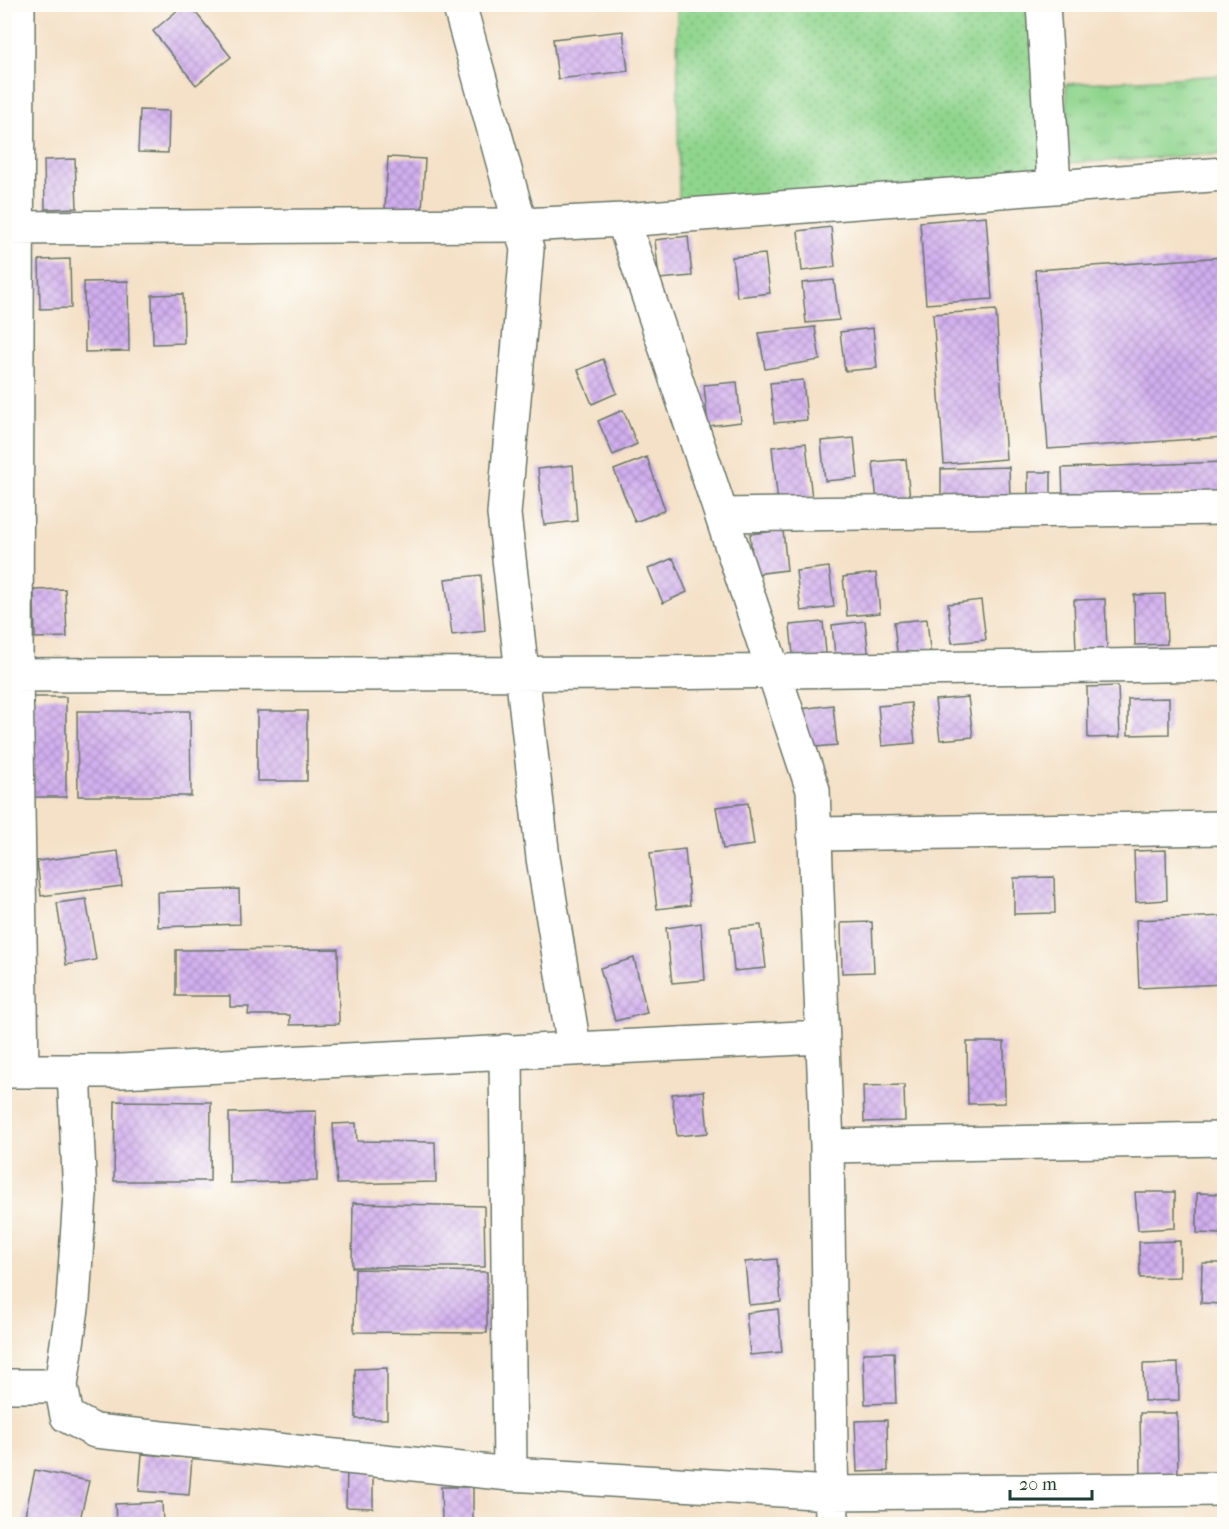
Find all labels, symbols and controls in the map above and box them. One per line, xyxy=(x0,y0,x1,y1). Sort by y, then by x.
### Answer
scale bar xyxy=(1010,1463,1092,1501)
text: 20 m xyxy=(1019,1474,1057,1495)

